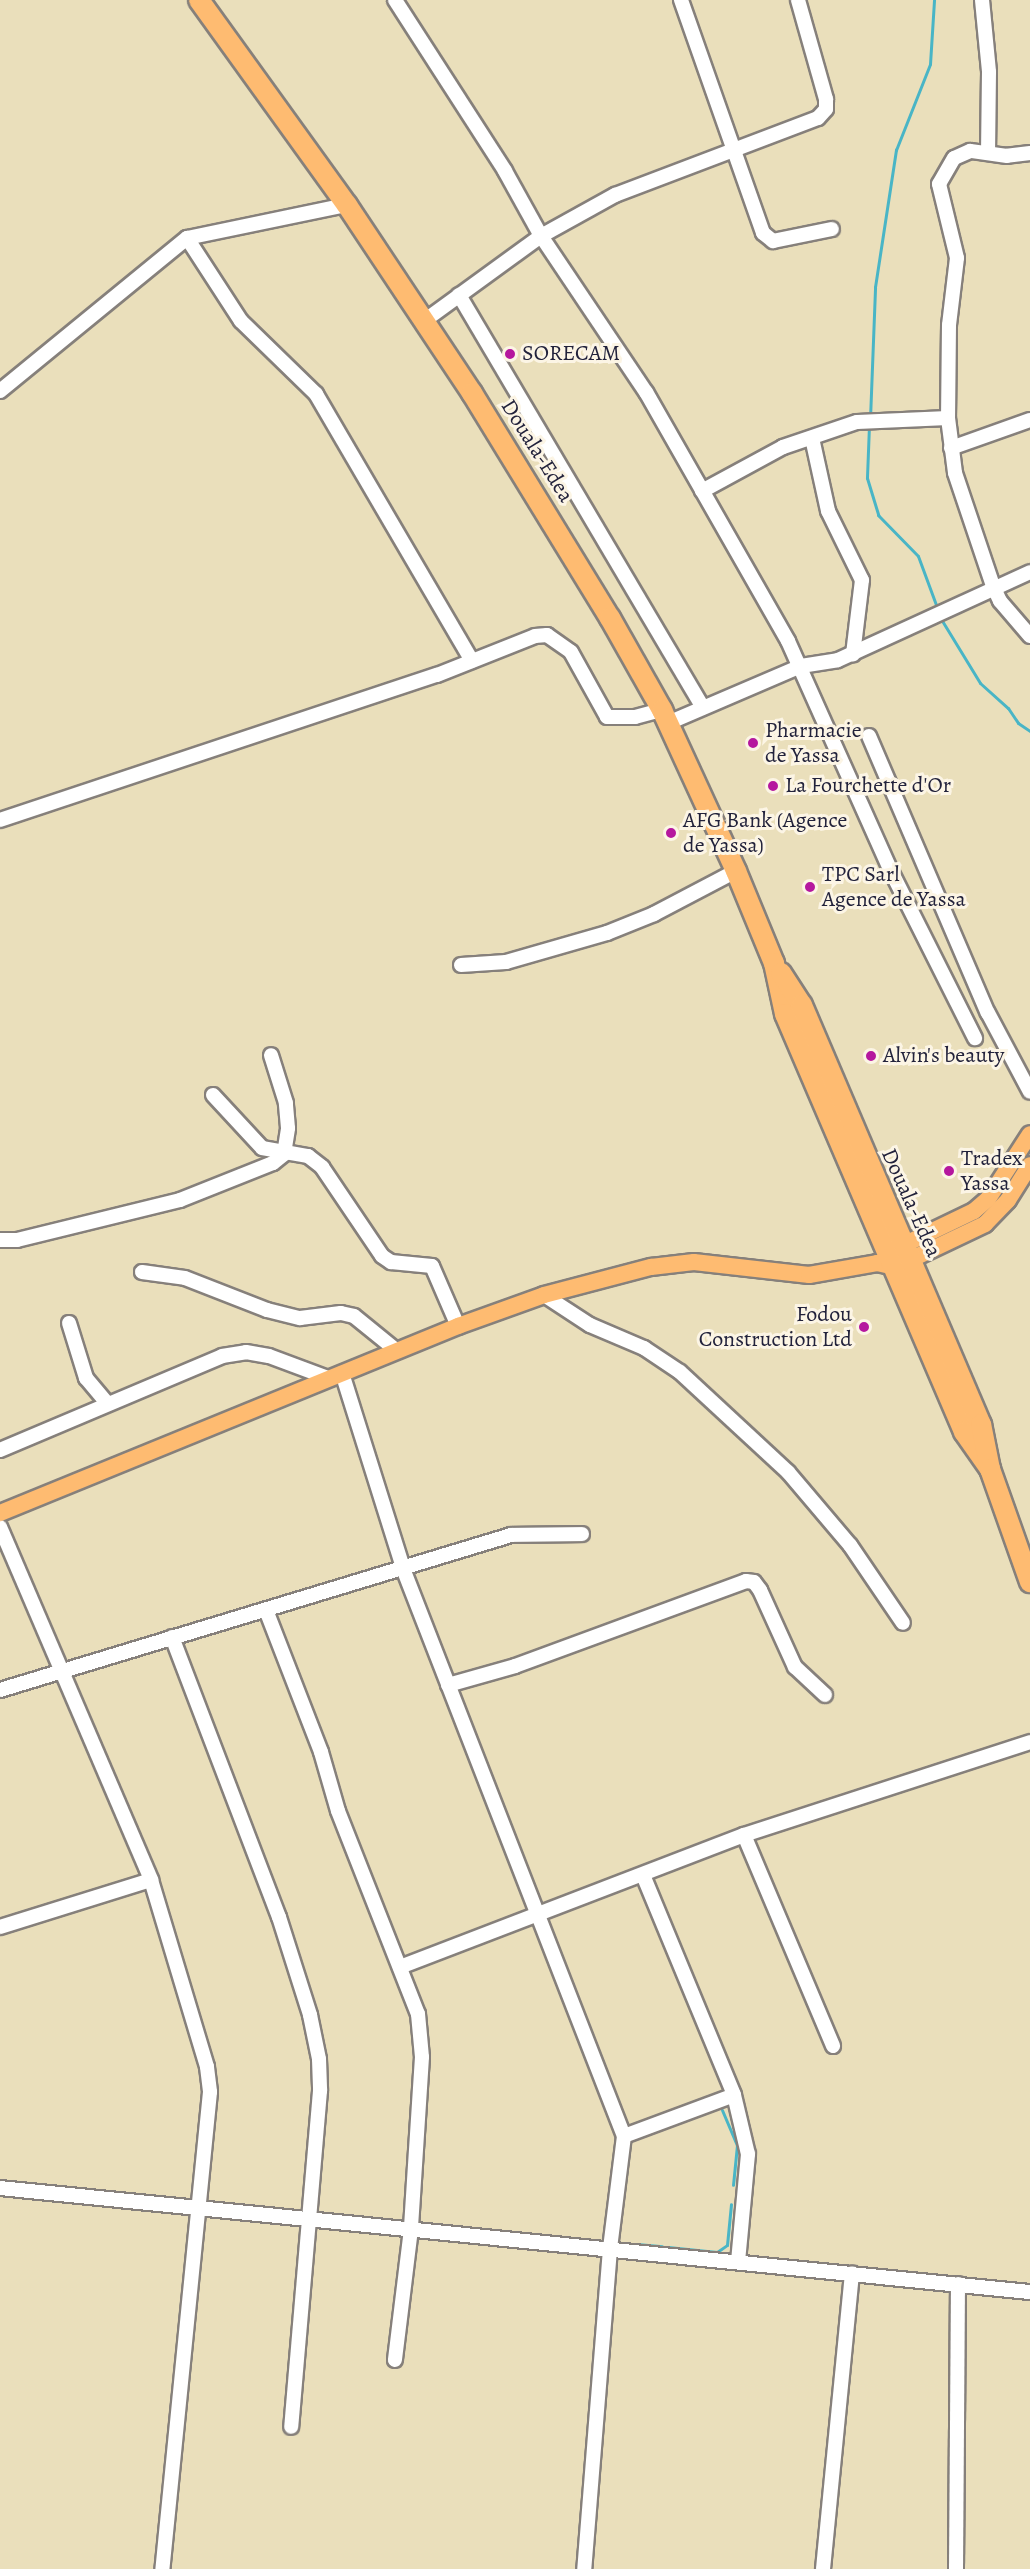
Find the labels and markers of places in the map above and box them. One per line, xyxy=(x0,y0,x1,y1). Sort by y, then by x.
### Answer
place label: SORECAM xyxy=(522,341,620,367)
marker: SORECAM xyxy=(503,347,517,361)
place label: Pharmacie de Yassa xyxy=(765,717,861,768)
marker: Pharmacie de Yassa xyxy=(746,736,760,750)
place label: La Fourchette d'Or xyxy=(785,773,951,799)
marker: La Fourchette d'Or xyxy=(766,779,780,793)
place label: AFG Bank (Agence de Yassa) xyxy=(683,807,847,858)
marker: AFG Bank (Agence de Yassa) xyxy=(664,826,678,840)
place label: TPC Sarl Agence de Yassa xyxy=(822,861,966,912)
marker: TPC Sarl Agence de Yassa xyxy=(803,880,817,894)
place label: Alvin's beauty xyxy=(883,1043,1004,1069)
marker: Alvin's beauty xyxy=(864,1049,878,1063)
place label: Tradex Yassa xyxy=(961,1145,1022,1196)
marker: Tradex Yassa xyxy=(942,1164,956,1178)
place label: Fodou Construction Ltd xyxy=(699,1301,852,1352)
marker: Fodou Construction Ltd xyxy=(857,1320,871,1334)

